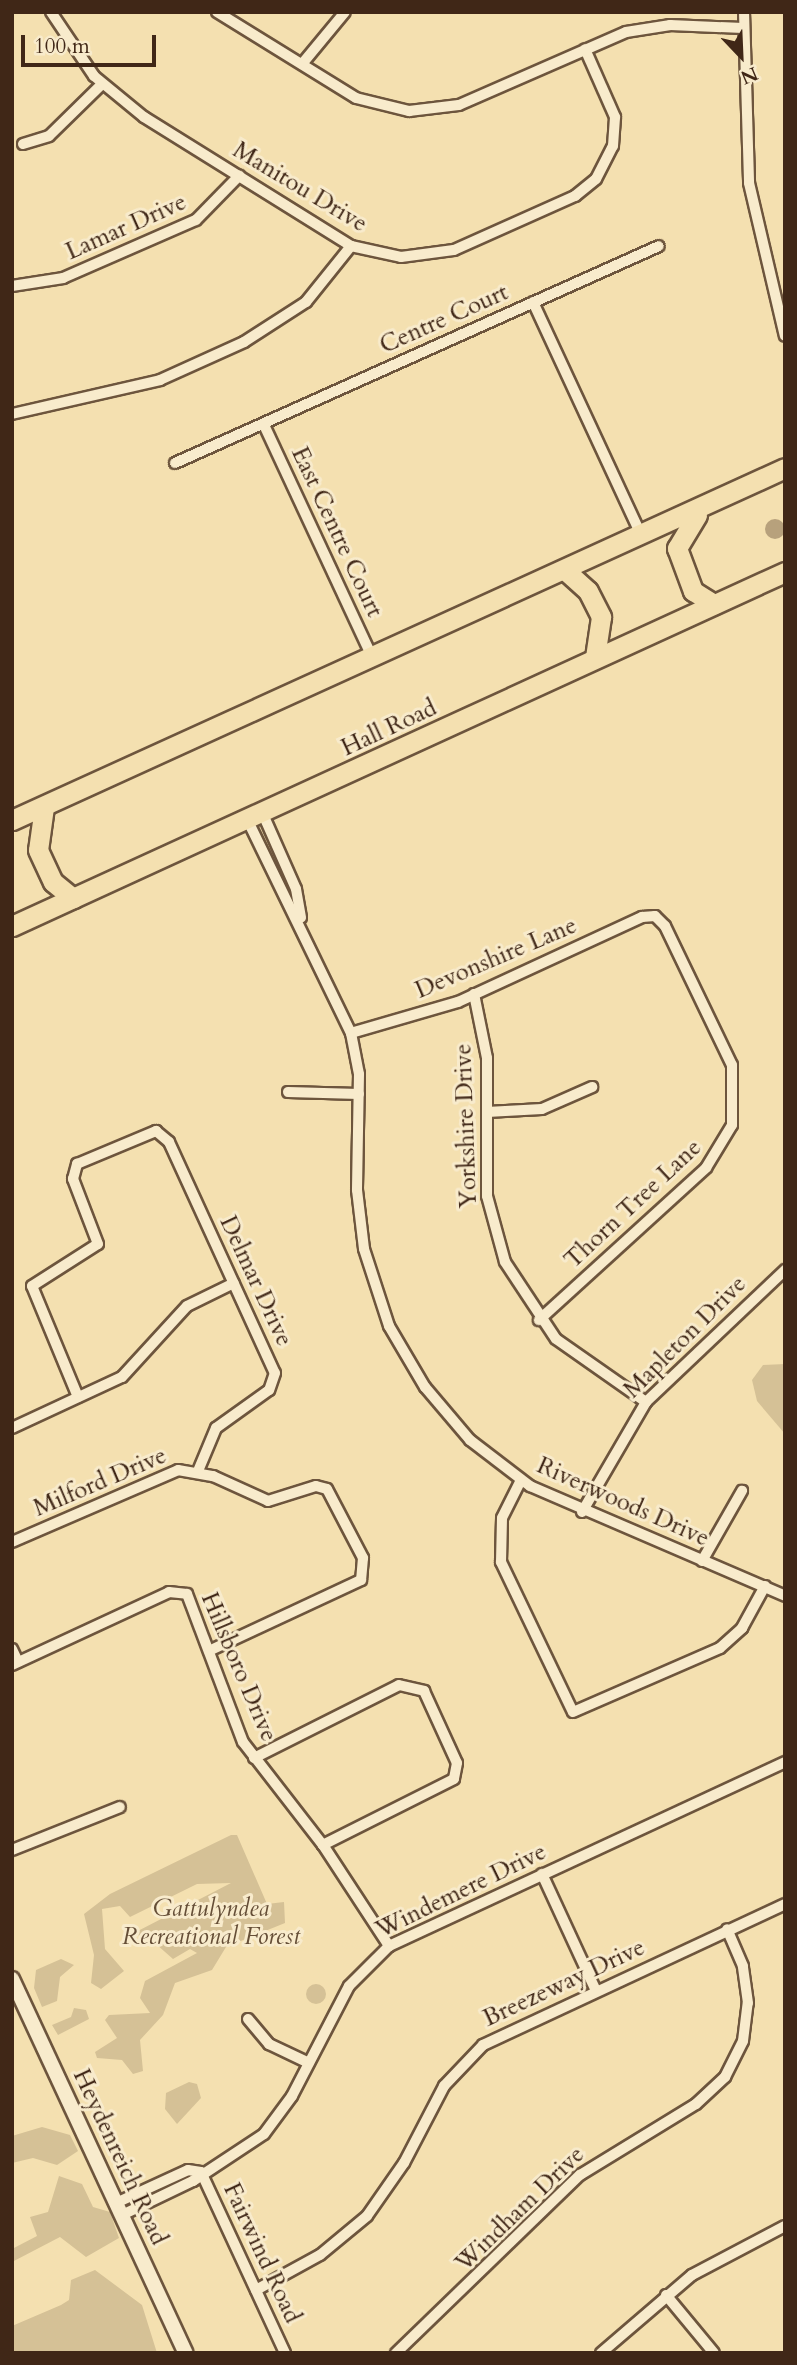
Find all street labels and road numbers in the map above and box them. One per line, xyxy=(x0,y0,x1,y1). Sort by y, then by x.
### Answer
street label: Manitou Drive xyxy=(228,136,372,238)
street label: Lamar Drive xyxy=(61,188,191,266)
street label: Centre Court xyxy=(375,278,513,360)
street label: East Centre Court xyxy=(285,442,389,622)
street label: Hall Road xyxy=(337,693,441,763)
street label: Devonshire Lane xyxy=(411,911,581,1005)
street label: Yorkshire Drive xyxy=(449,1043,483,1209)
street label: Thorn Tree Lane xyxy=(559,1133,707,1275)
street label: Delmar Drive xyxy=(213,1211,299,1351)
street label: Mapleton Drive xyxy=(618,1270,752,1404)
street label: Milford Drive xyxy=(29,1441,171,1523)
street label: Riverwoods Drive xyxy=(532,1451,714,1553)
street label: Hillsboro Drive xyxy=(195,1588,283,1746)
street label: Windemere Drive xyxy=(371,1837,551,1945)
street label: Breezeway Drive xyxy=(478,1933,650,2033)
street label: Heydenreich Road xyxy=(67,2065,173,2249)
street label: Windham Drive xyxy=(450,2140,590,2278)
street label: Fairwind Road xyxy=(217,2178,307,2328)

